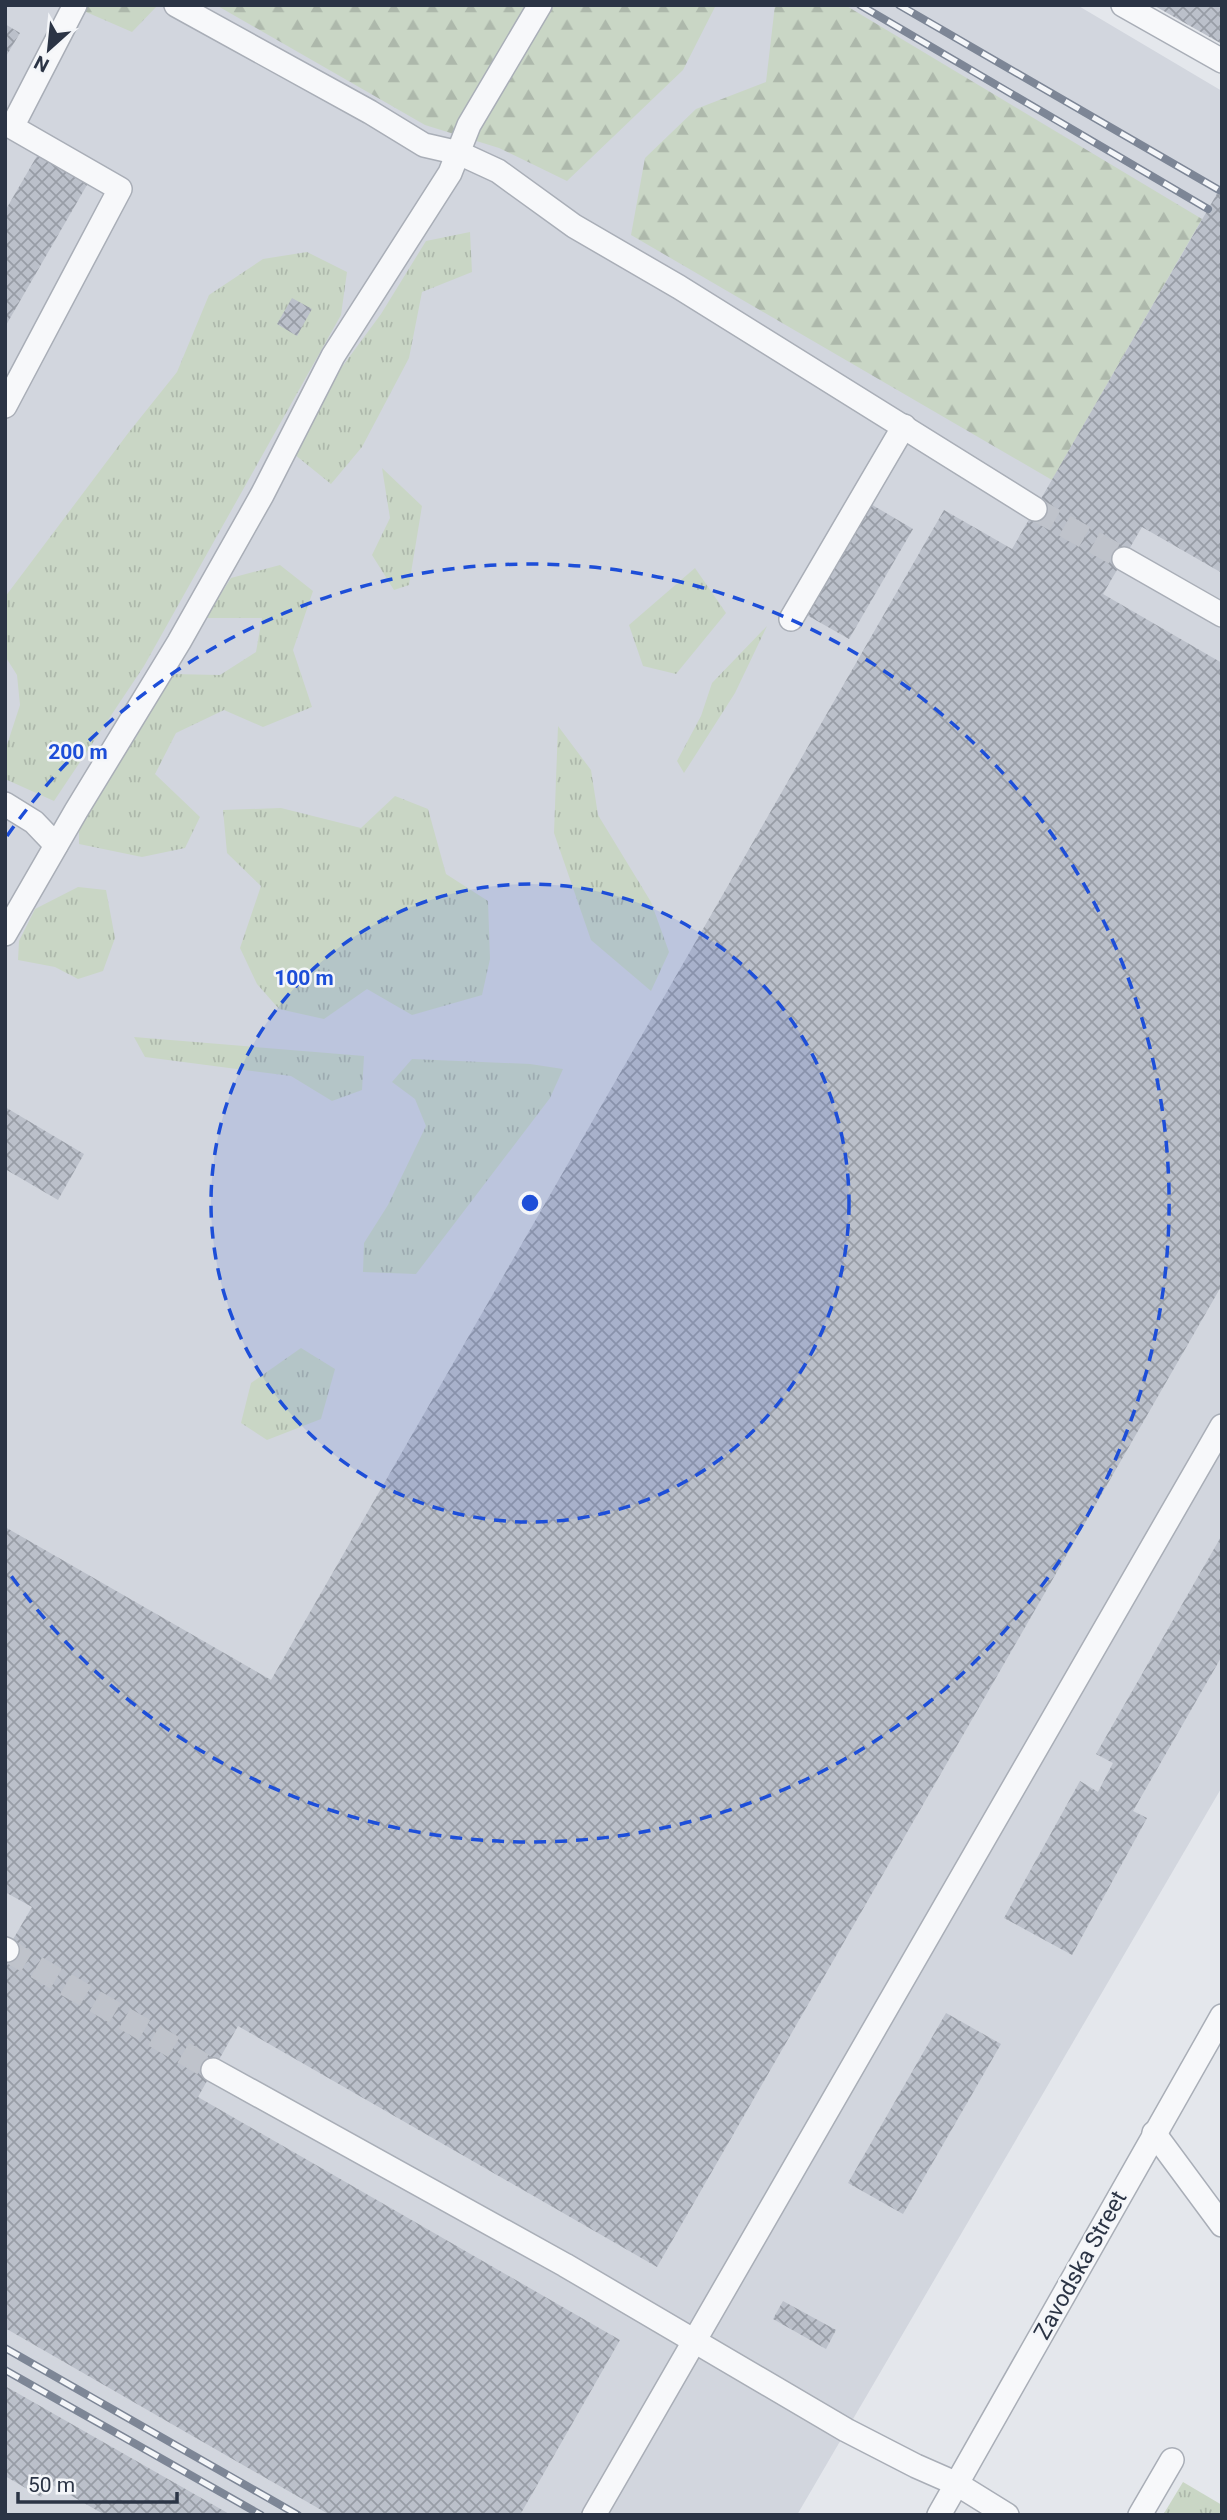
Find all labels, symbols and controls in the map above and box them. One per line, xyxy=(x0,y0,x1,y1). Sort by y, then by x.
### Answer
north arrow xyxy=(14,14,84,84)
text: N xyxy=(30,50,53,77)
text: 200 m xyxy=(48,740,108,764)
text: 100 m xyxy=(274,966,334,990)
centre of rings xyxy=(518,1191,542,1215)
street label: Zavodska Street xyxy=(1028,2186,1132,2344)
scale bar xyxy=(18,2460,177,2504)
text: 50 m xyxy=(28,2473,75,2497)

